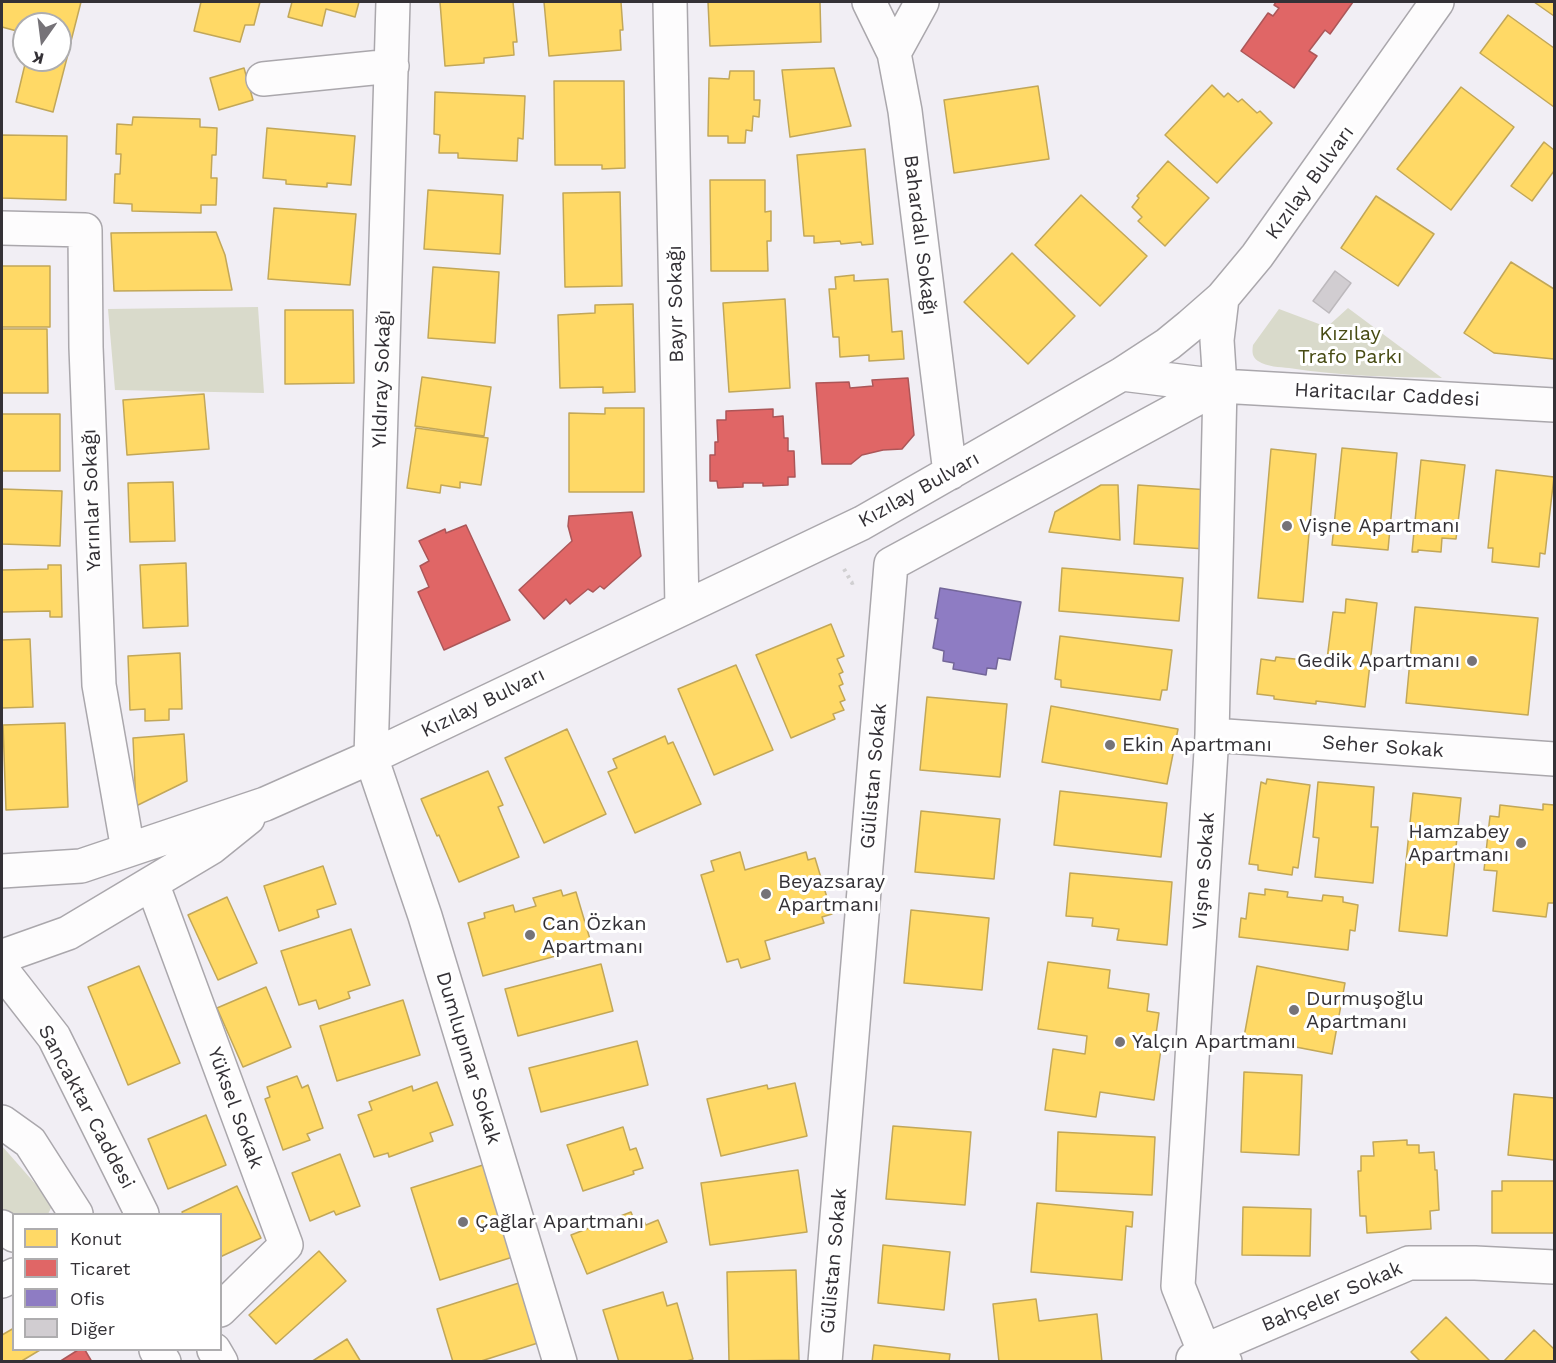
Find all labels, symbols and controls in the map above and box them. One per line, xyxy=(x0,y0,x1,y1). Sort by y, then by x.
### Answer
north arrow xyxy=(12,12,72,72)
text: K xyxy=(30,47,46,69)
street label: Kızılay Bulvarı xyxy=(1261,122,1359,244)
street label: Bahardalı Sokağı xyxy=(898,153,942,317)
street label: Bayır Sokağı xyxy=(663,245,689,363)
street label: Yıldıray Sokağı xyxy=(368,309,396,449)
park label: Kızılay Trafo Parkı xyxy=(1298,322,1402,369)
street label: Haritacılar Caddesi xyxy=(1294,378,1480,412)
street label: Yarınlar Sokağı xyxy=(78,428,106,572)
street label: Kızılay Bulvarı xyxy=(854,447,984,533)
place label: Vişne Apartmanı xyxy=(1299,514,1460,538)
marker: Vişne Apartmanı xyxy=(1280,519,1294,533)
place label: Gedik Apartmanı xyxy=(1297,649,1460,673)
marker: Gedik Apartmanı xyxy=(1465,654,1479,668)
street label: Kızılay Bulvarı xyxy=(417,663,549,743)
street label: Gülistan Sokak xyxy=(856,702,892,850)
street label: Seher Sokak xyxy=(1321,731,1445,763)
place label: Ekin Apartmanı xyxy=(1122,733,1272,757)
marker: Ekin Apartmanı xyxy=(1103,738,1117,752)
street label: Vişne Sokak xyxy=(1188,811,1220,931)
place label: Hamzabey Apartmanı xyxy=(1408,820,1509,867)
marker: Hamzabey Apartmanı xyxy=(1514,836,1528,850)
place label: Beyazsaray Apartmanı xyxy=(778,870,885,917)
marker: Beyazsaray Apartmanı xyxy=(759,887,773,901)
place label: Can Özkan Apartmanı xyxy=(542,912,647,959)
marker: Can Özkan Apartmanı xyxy=(523,928,537,942)
street label: Dumlupınar Sokak xyxy=(430,969,506,1147)
place label: Durmuşoğlu Apartmanı xyxy=(1306,987,1424,1034)
marker: Durmuşoğlu Apartmanı xyxy=(1287,1003,1301,1017)
street label: Sancaktar Caddesi xyxy=(33,1021,139,1193)
place label: Yalçın Apartmanı xyxy=(1132,1030,1296,1054)
marker: Yalçın Apartmanı xyxy=(1113,1035,1127,1049)
street label: Yüksel Sokak xyxy=(202,1044,268,1172)
street label: Gülistan Sokak xyxy=(816,1187,852,1335)
place label: Çağlar Apartmanı xyxy=(475,1210,644,1234)
legend xyxy=(12,1213,222,1351)
marker: Çağlar Apartmanı xyxy=(456,1215,470,1229)
text: Konut xyxy=(70,1228,122,1249)
street label: Bahçeler Sokak xyxy=(1258,1257,1406,1337)
text: Ticaret xyxy=(70,1258,130,1279)
text: Ofis xyxy=(70,1288,105,1309)
text: Diğer xyxy=(70,1318,115,1339)

